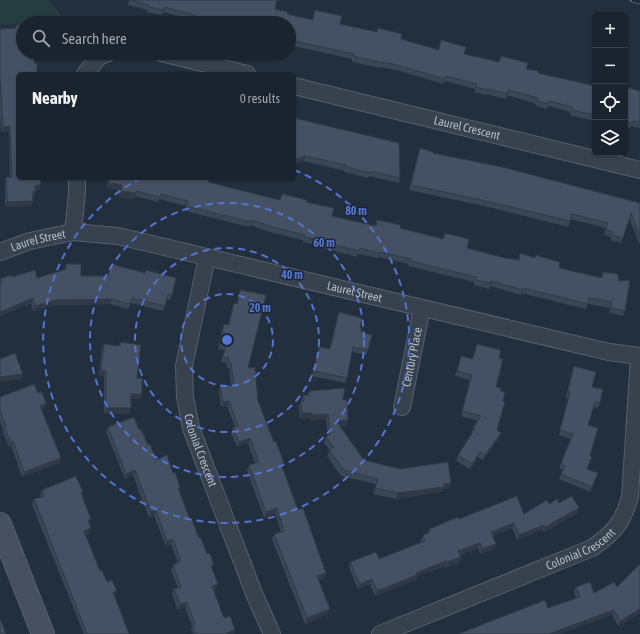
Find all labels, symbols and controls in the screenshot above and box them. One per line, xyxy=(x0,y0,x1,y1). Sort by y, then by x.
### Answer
map controls xyxy=(592,12,628,156)
button: + xyxy=(592,12,628,48)
search box xyxy=(16,16,296,60)
icon: search xyxy=(30,27,52,49)
text: Search here xyxy=(62,30,127,47)
button: − xyxy=(592,48,628,84)
button: locate xyxy=(592,84,628,120)
text: Nearby xyxy=(32,88,78,108)
text: 0 results xyxy=(240,91,280,106)
street label: Laurel Crescent xyxy=(432,113,502,143)
button: layers xyxy=(592,120,628,156)
text: 80 m xyxy=(345,204,367,218)
street label: Laurel Street xyxy=(9,227,67,254)
text: 60 m xyxy=(313,236,335,250)
text: 40 m xyxy=(280,268,303,282)
street label: Laurel Street xyxy=(325,279,384,305)
text: 20 m xyxy=(249,301,271,315)
street label: Century Place xyxy=(399,326,425,388)
centre of rings xyxy=(220,333,234,347)
street label: Colonial Crescent xyxy=(181,413,220,489)
street label: Colonial Crescent xyxy=(544,525,619,573)

